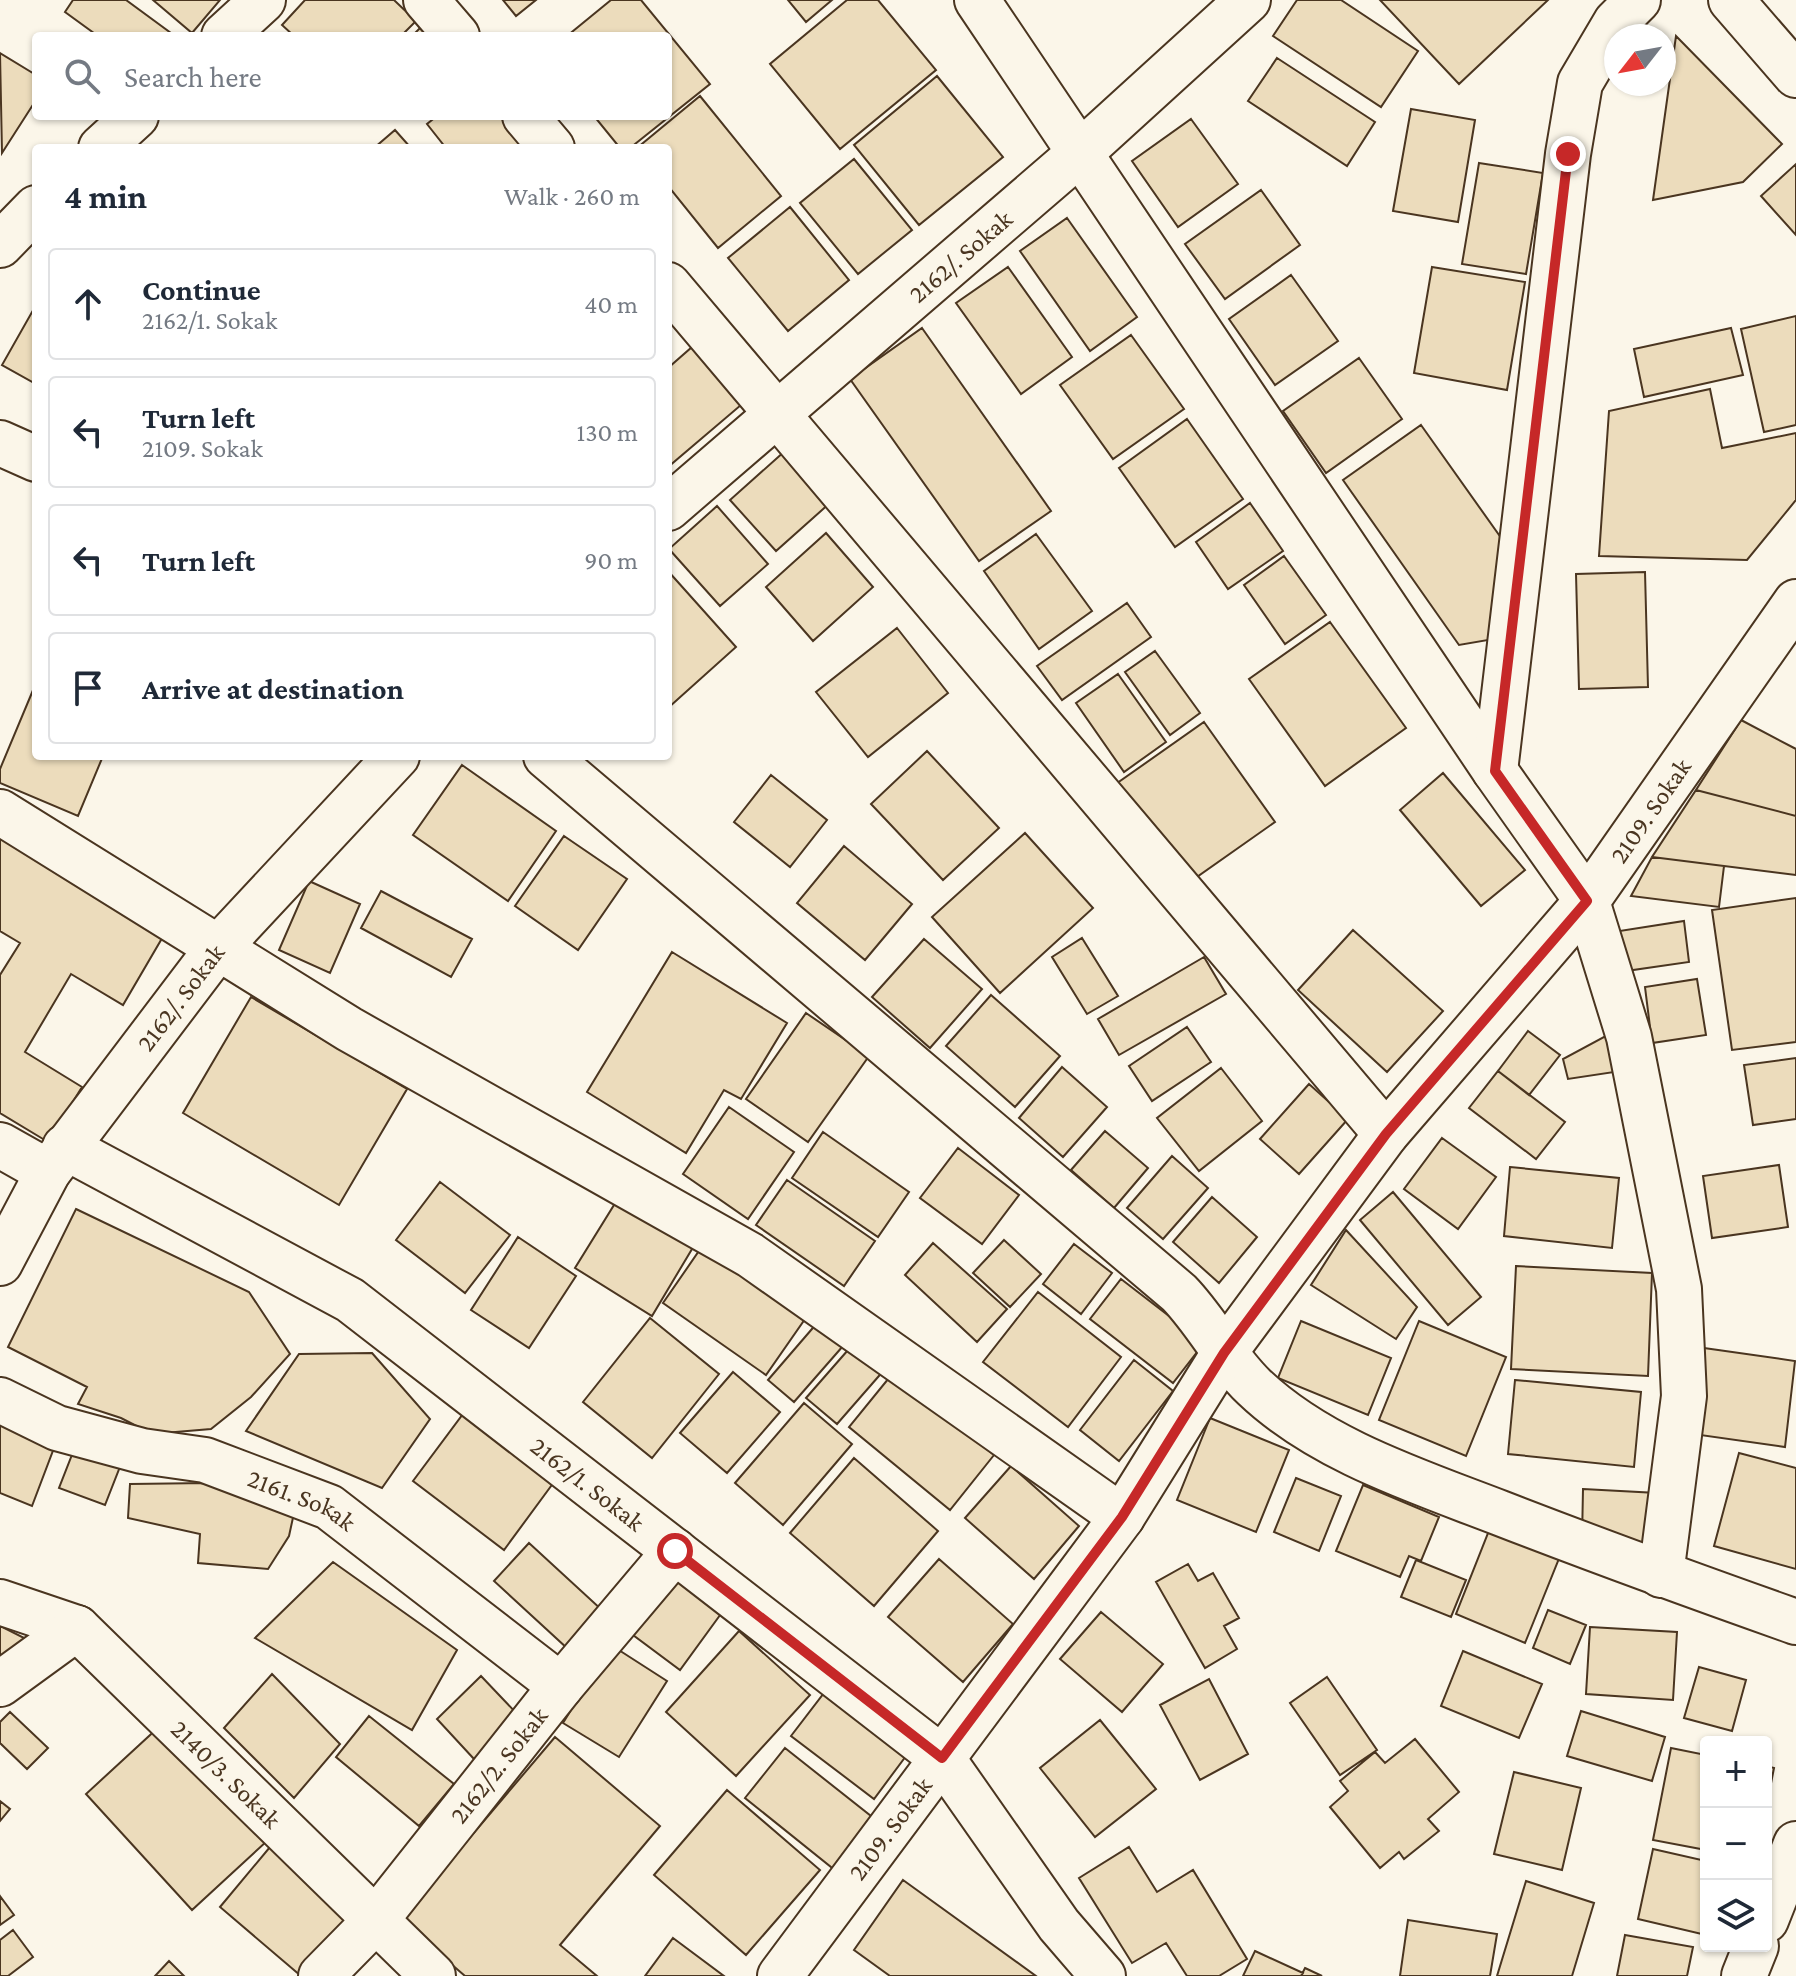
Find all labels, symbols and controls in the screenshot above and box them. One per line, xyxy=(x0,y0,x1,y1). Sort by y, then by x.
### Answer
north arrow xyxy=(1604,24,1676,96)
search box xyxy=(32,32,672,120)
icon: search xyxy=(60,54,104,98)
text: Search here xyxy=(124,60,262,93)
route end xyxy=(1550,136,1586,172)
text: 4 min xyxy=(64,178,147,215)
text: Walk · 260 m xyxy=(504,182,640,211)
street label: 2162/. Sokak xyxy=(903,204,1019,309)
text: Continue xyxy=(142,273,261,306)
icon: ahead xyxy=(66,282,110,326)
text: 40 m xyxy=(584,290,638,319)
text: 2162/1. Sokak xyxy=(142,306,278,335)
text: Turn left xyxy=(142,401,255,434)
icon: left xyxy=(66,410,110,454)
text: 130 m xyxy=(577,418,638,447)
text: 2109. Sokak xyxy=(142,434,263,463)
icon: left xyxy=(66,538,110,582)
text: Turn left xyxy=(142,544,255,577)
text: 90 m xyxy=(584,546,638,575)
icon: arrive xyxy=(66,666,110,710)
text: Arrive at destination xyxy=(142,672,404,705)
street label: 2109. Sokak xyxy=(1604,752,1697,869)
street label: 2162/. Sokak xyxy=(131,938,231,1057)
street label: 2162/1. Sokak xyxy=(525,1431,650,1538)
street label: 2161. Sokak xyxy=(244,1464,362,1538)
route start xyxy=(657,1533,693,1569)
street label: 2162/2. Sokak xyxy=(444,1701,554,1829)
street label: 2140/3. Sokak xyxy=(165,1714,287,1835)
map controls xyxy=(1700,1736,1772,1952)
button: + xyxy=(1700,1736,1772,1808)
street label: 2109. Sokak xyxy=(843,1771,938,1886)
button: − xyxy=(1700,1808,1772,1880)
button: layers xyxy=(1700,1880,1772,1952)

